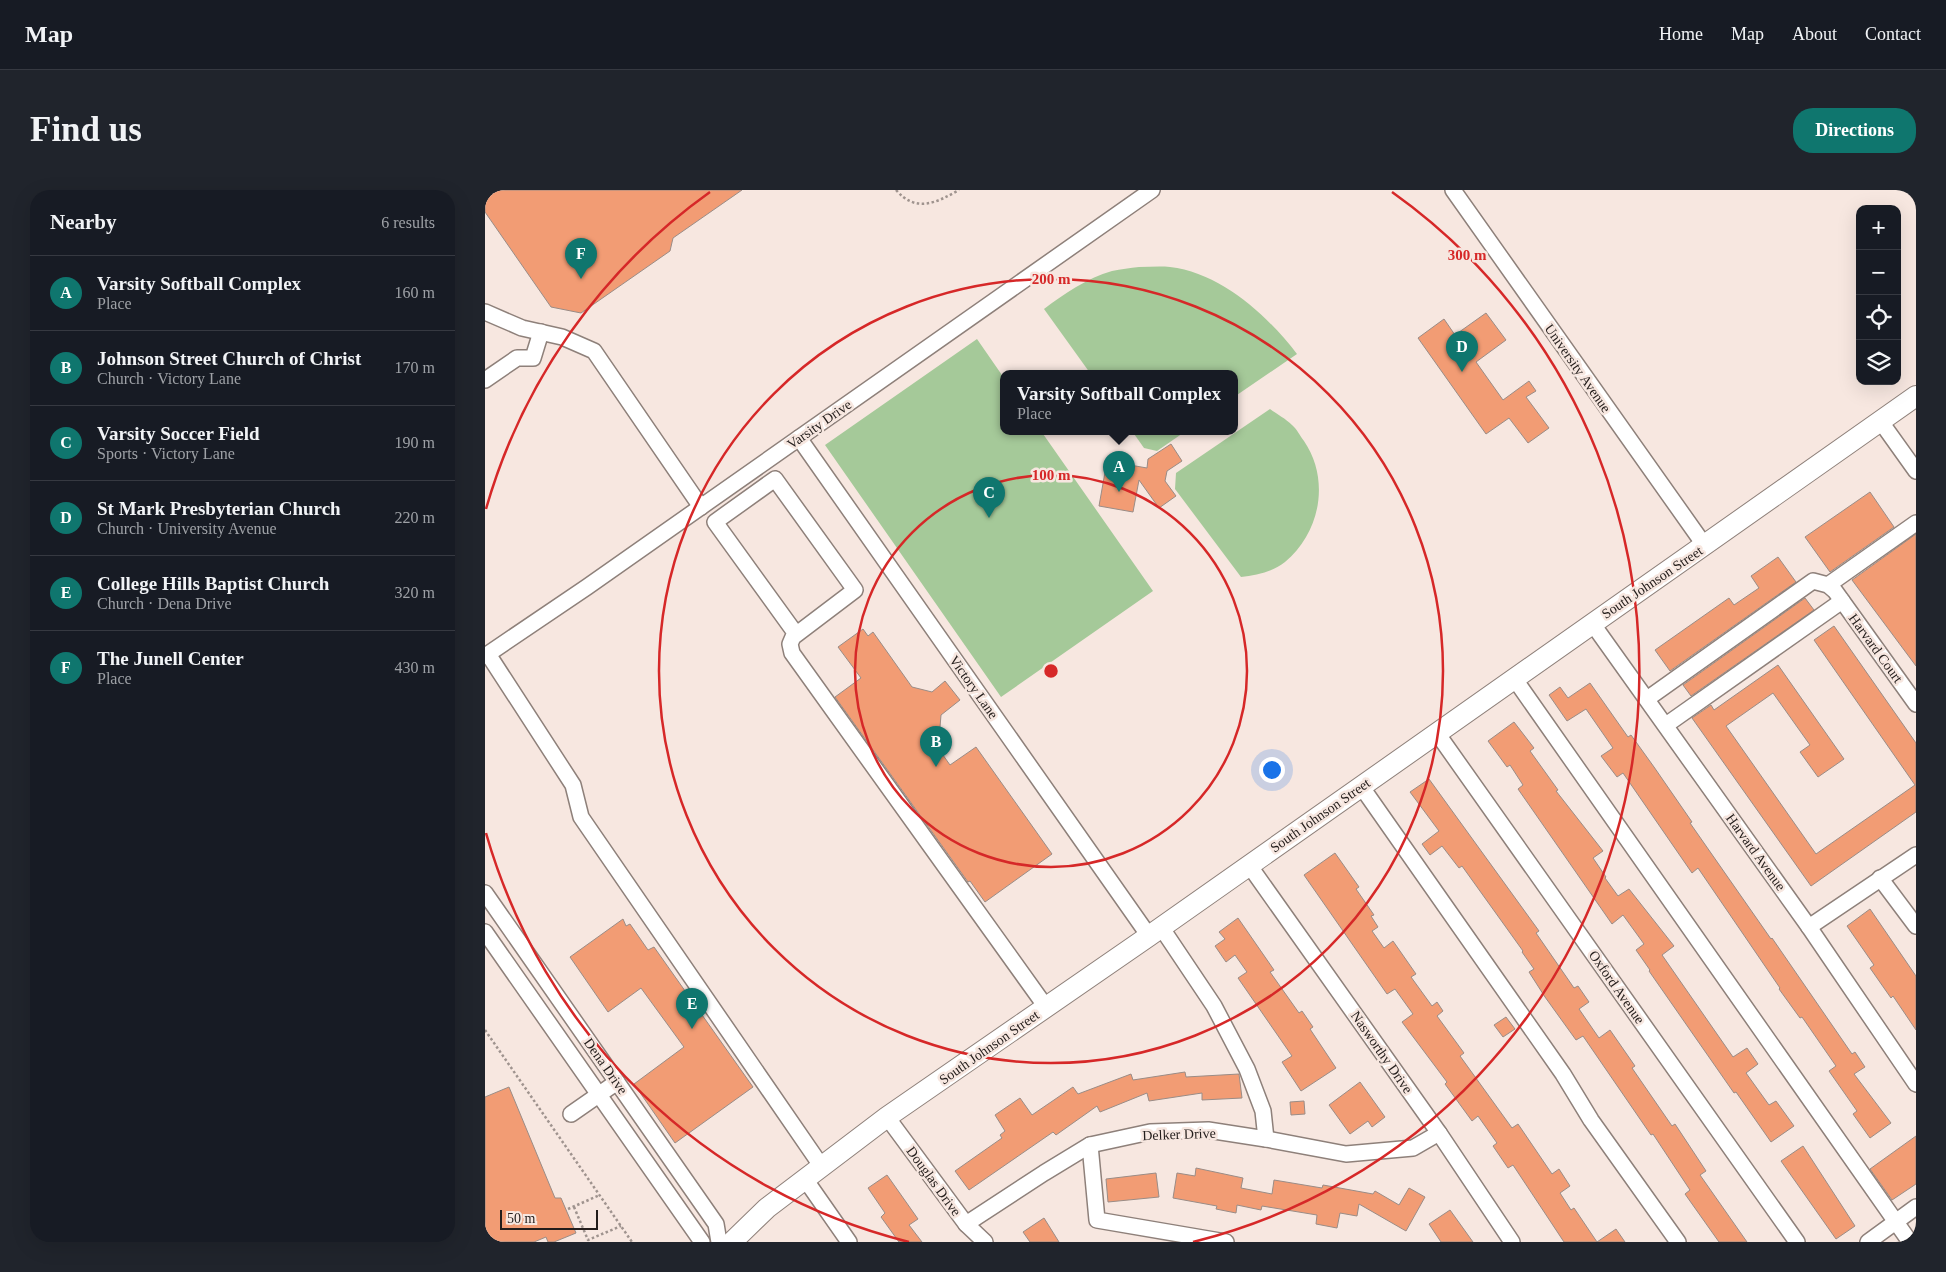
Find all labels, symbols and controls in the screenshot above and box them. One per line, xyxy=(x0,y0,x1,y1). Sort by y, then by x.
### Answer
text: Map xyxy=(25,21,73,47)
text: Home xyxy=(1659,24,1703,44)
text: Map xyxy=(1731,24,1764,44)
text: About xyxy=(1792,24,1837,44)
text: Contact xyxy=(1865,24,1921,44)
button: Directions xyxy=(1793,108,1916,153)
text: Find us xyxy=(30,110,142,149)
map controls xyxy=(1856,205,1901,385)
button: + xyxy=(1856,205,1901,250)
text: Nearby xyxy=(50,210,117,234)
text: 6 results xyxy=(381,214,435,231)
pin: F xyxy=(565,238,597,279)
text: 300 m xyxy=(1448,247,1487,263)
button: − xyxy=(1856,250,1901,295)
text: 200 m xyxy=(1032,271,1071,287)
text: Varsity Softball Complex xyxy=(97,273,301,294)
text: A xyxy=(60,284,72,301)
text: 160 m xyxy=(395,284,435,301)
text: Place xyxy=(97,295,132,312)
button: locate xyxy=(1856,295,1901,340)
street label: University Avenue xyxy=(1542,321,1614,415)
pin: D xyxy=(1446,331,1478,372)
button: layers xyxy=(1856,340,1901,385)
text: Johnson Street Church of Christ xyxy=(97,348,361,369)
text: B xyxy=(61,359,71,376)
text: 170 m xyxy=(395,359,435,376)
text: Church · Victory Lane xyxy=(97,370,241,387)
popup xyxy=(1000,370,1238,435)
text: Varsity Softball Complex xyxy=(1017,383,1221,404)
street label: Varsity Drive xyxy=(784,397,854,452)
text: Place xyxy=(1017,405,1052,422)
text: Varsity Soccer Field xyxy=(97,423,260,444)
text: C xyxy=(60,434,72,451)
text: 190 m xyxy=(395,434,435,451)
text: Sports · Victory Lane xyxy=(97,445,235,462)
pin: A xyxy=(1103,451,1135,492)
text: 100 m xyxy=(1032,467,1071,483)
pin: C xyxy=(973,477,1005,518)
text: St Mark Presbyterian Church xyxy=(97,498,341,519)
text: D xyxy=(60,509,72,526)
text: 220 m xyxy=(395,509,435,526)
text: Church · University Avenue xyxy=(97,520,277,537)
street label: South Johnson Street xyxy=(1599,543,1706,622)
text: College Hills Baptist Church xyxy=(97,573,329,594)
text: E xyxy=(61,584,71,601)
text: 320 m xyxy=(395,584,435,601)
text: Church · Dena Drive xyxy=(97,595,232,612)
street label: Harvard Court xyxy=(1846,611,1906,686)
text: The Junell Center xyxy=(97,648,244,669)
street label: Victory Lane xyxy=(946,653,1001,722)
text: F xyxy=(61,659,71,676)
text: 430 m xyxy=(395,659,435,676)
centre of rings xyxy=(1042,662,1060,680)
text: Place xyxy=(97,670,132,687)
pin: B xyxy=(920,726,952,767)
your location xyxy=(1259,757,1285,783)
street label: South Johnson Street xyxy=(1268,775,1373,855)
street label: Harvard Avenue xyxy=(1723,811,1788,894)
street label: Oxford Avenue xyxy=(1586,948,1647,1027)
pin: E xyxy=(676,988,708,1029)
street label: South Johnson Street xyxy=(937,1007,1042,1087)
street label: Nasworthy Drive xyxy=(1348,1008,1415,1096)
street label: Dena Drive xyxy=(581,1035,630,1097)
street label: Delker Drive xyxy=(1142,1126,1216,1143)
street label: Douglas Drive xyxy=(903,1144,964,1219)
scale bar xyxy=(500,1207,597,1230)
text: 50 m xyxy=(507,1211,535,1226)

